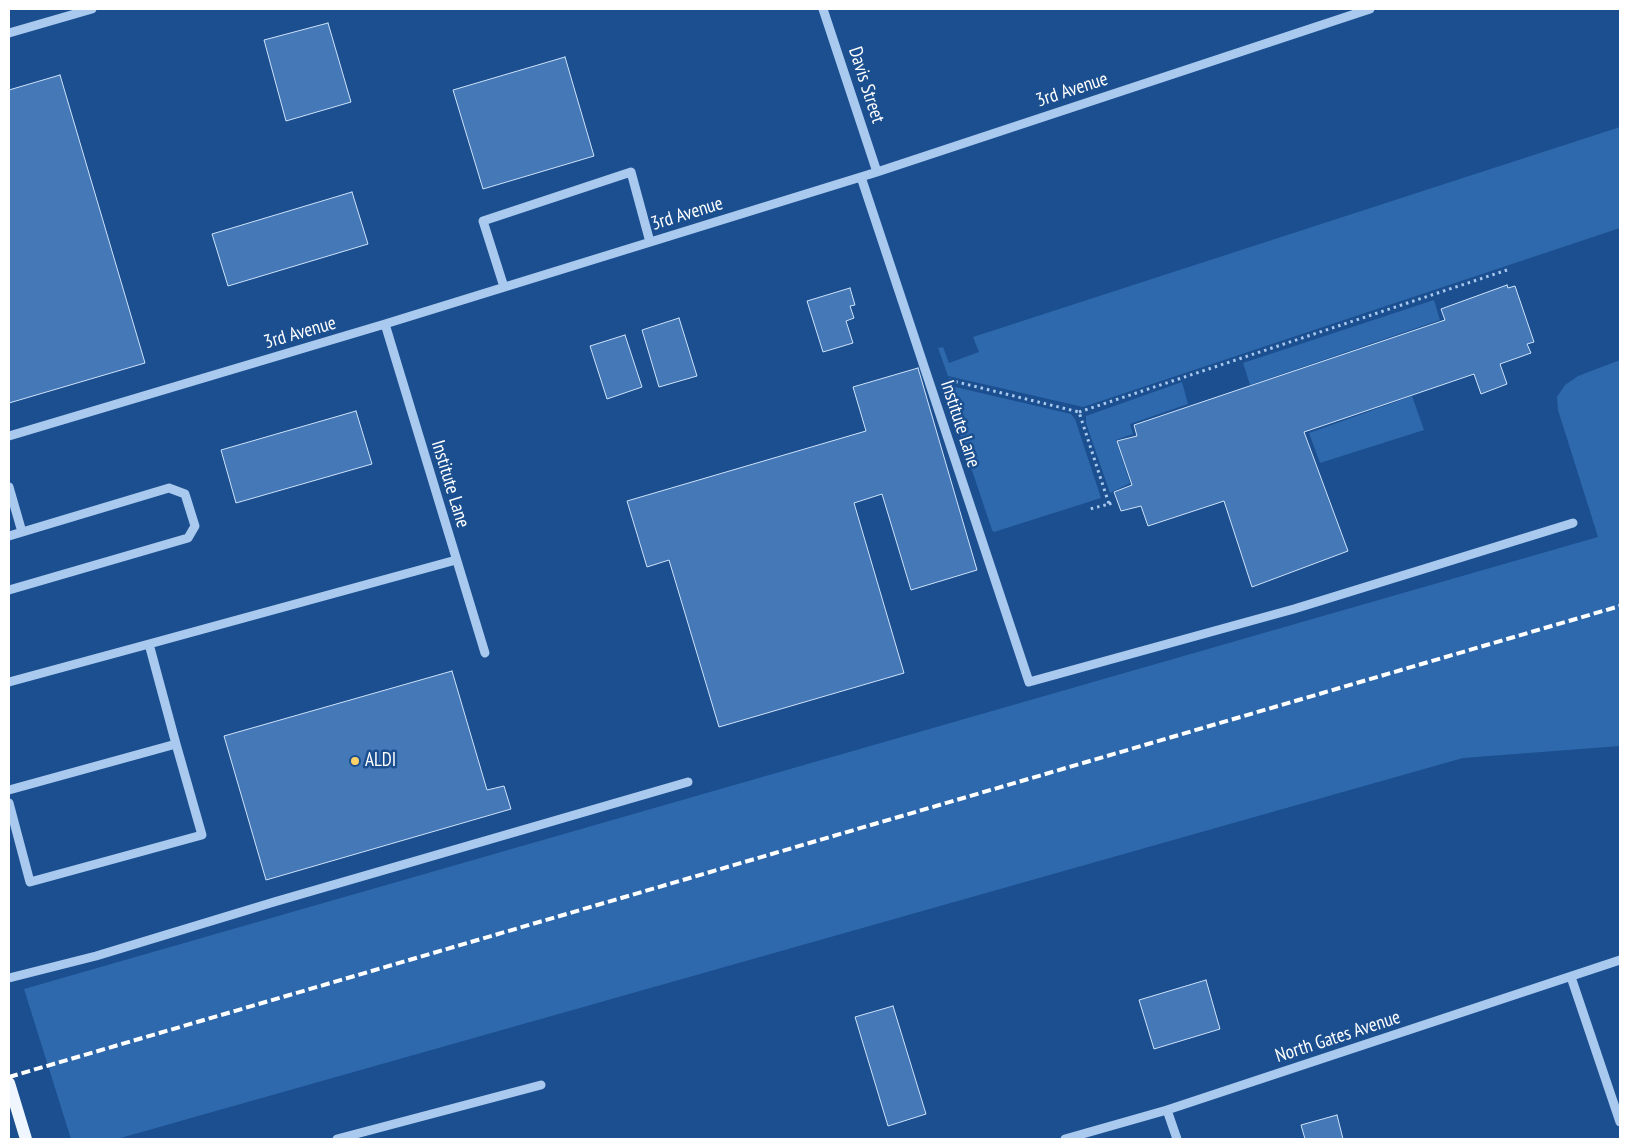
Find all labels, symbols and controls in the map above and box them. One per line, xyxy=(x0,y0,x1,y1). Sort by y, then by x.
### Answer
street label: Davis Street xyxy=(843,44,889,126)
street label: 3rd Avenue xyxy=(1033,68,1111,112)
street label: 3rd Avenue xyxy=(648,192,726,236)
street label: 3rd Avenue xyxy=(261,312,339,354)
street label: Institute Lane xyxy=(935,378,985,470)
street label: Institute Lane xyxy=(426,437,474,531)
place label: ALDI xyxy=(365,750,396,772)
marker: ALDI xyxy=(349,755,361,767)
street label: North Gates Avenue xyxy=(1273,1006,1403,1068)

